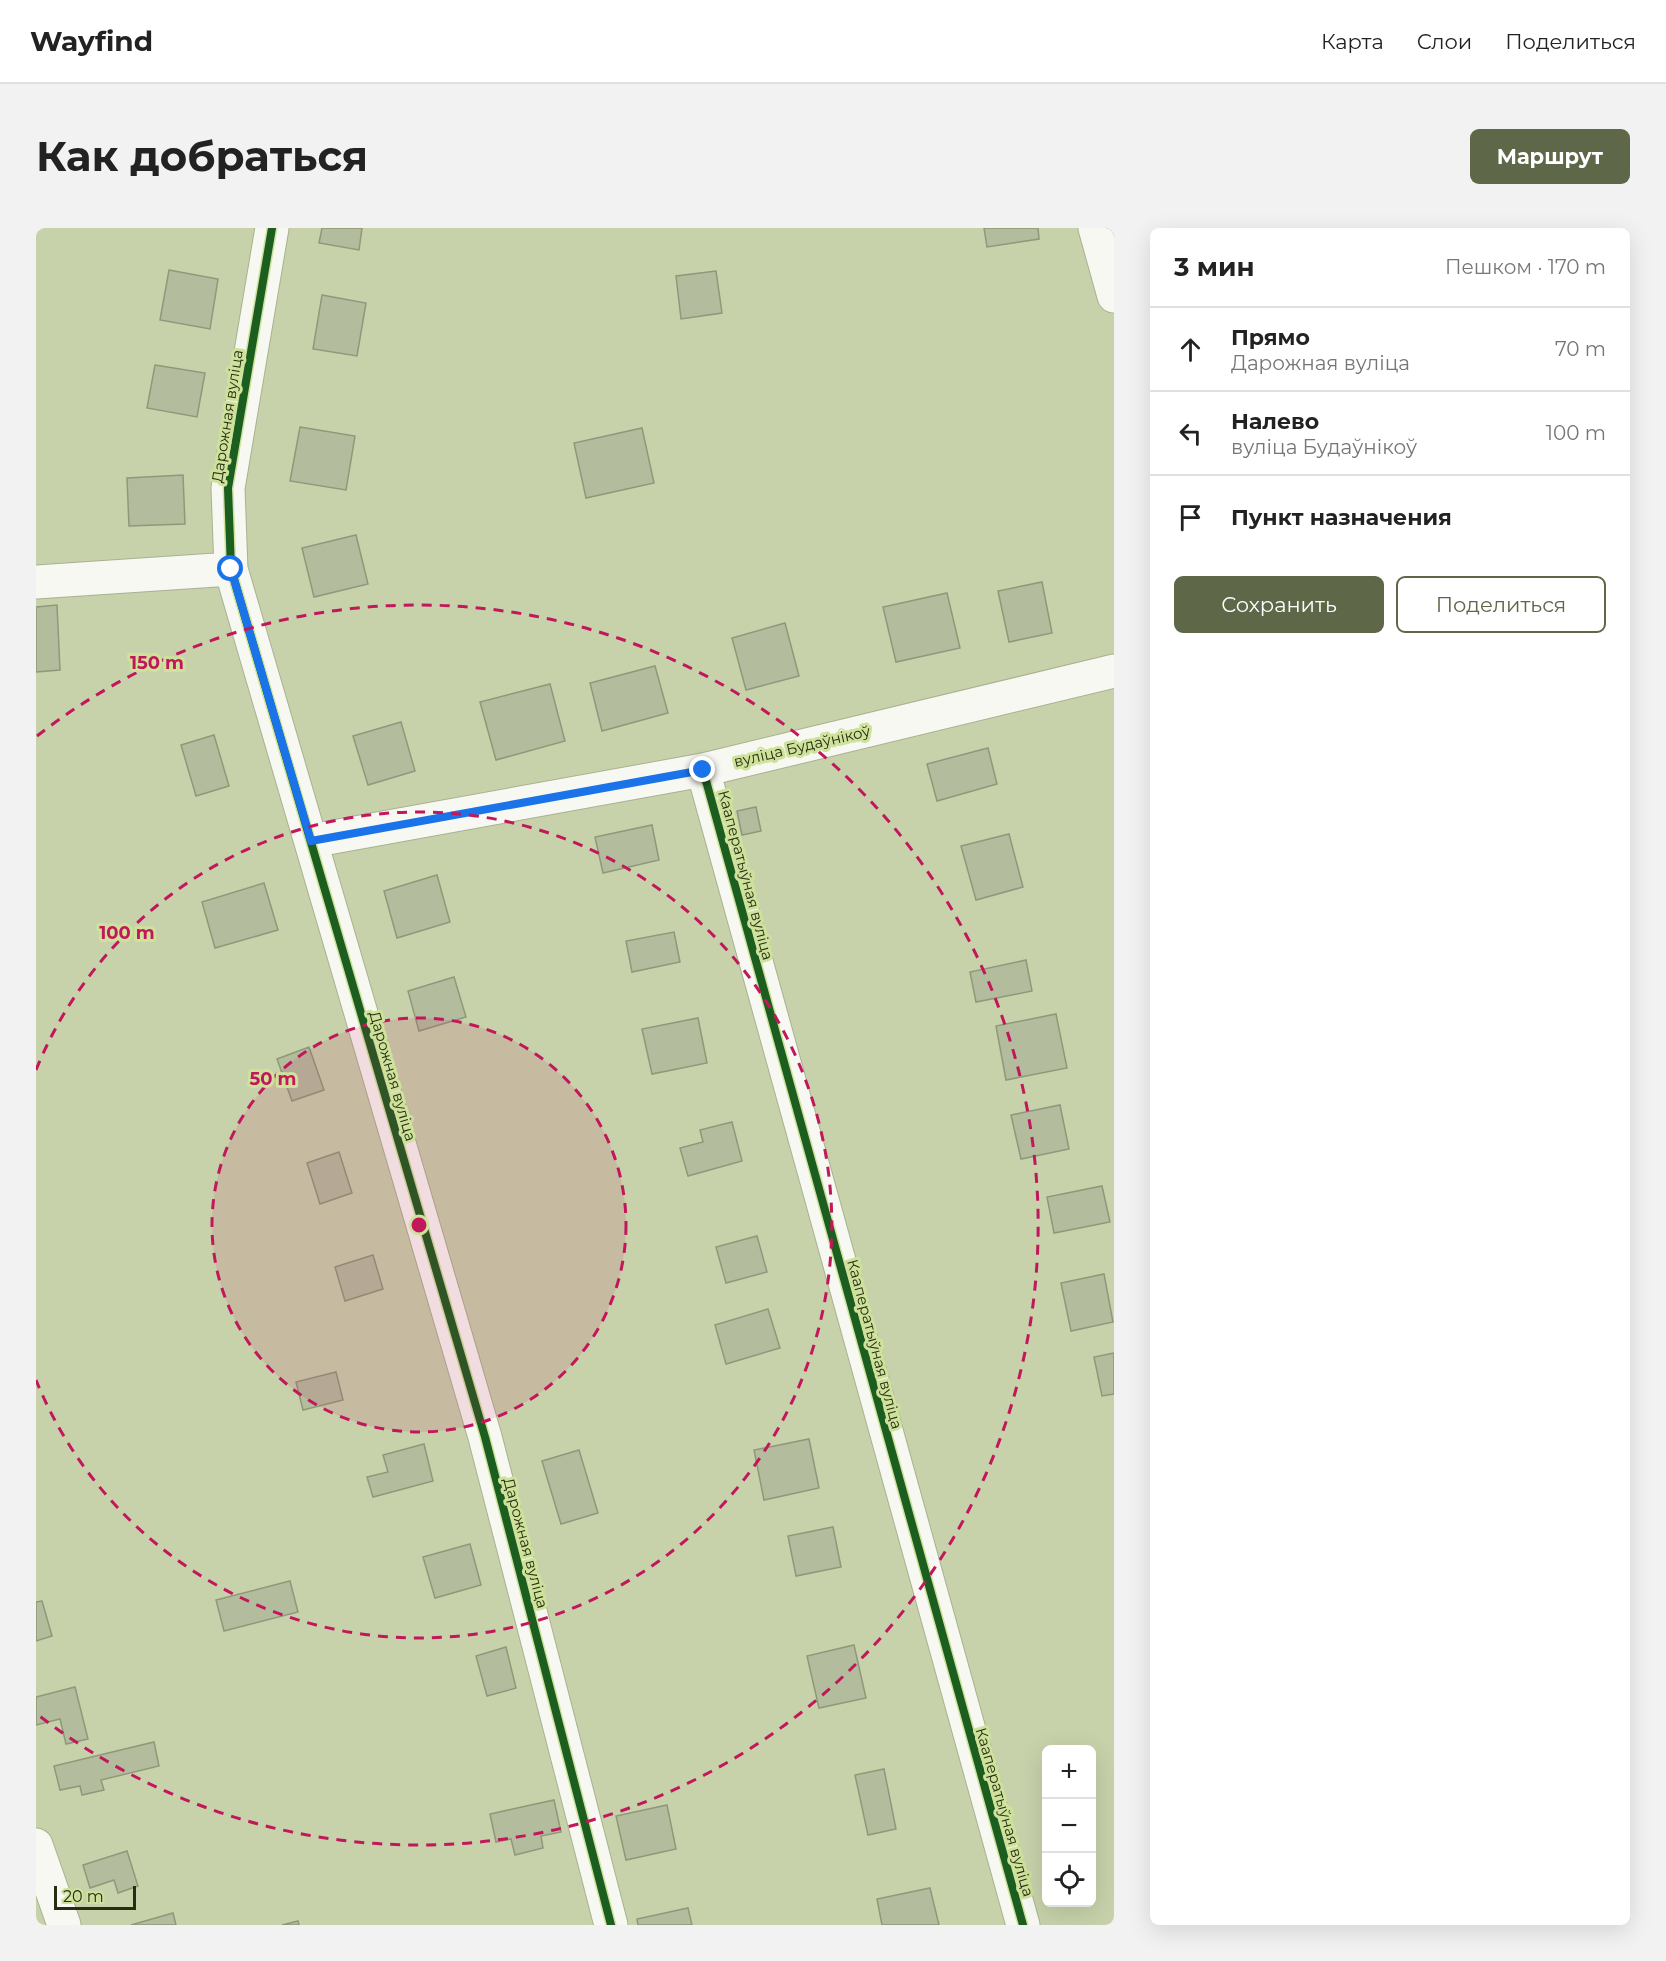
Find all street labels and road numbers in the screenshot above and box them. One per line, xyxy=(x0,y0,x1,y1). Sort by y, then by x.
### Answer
street label: Дарожная вуліца xyxy=(207,348,247,484)
street label: вуліца Будаўнікоў xyxy=(732,721,873,771)
street label: Кааператыўная вуліца xyxy=(714,788,778,962)
street label: Дарожная вуліца xyxy=(365,1009,421,1143)
street label: Кааператыўная вуліца xyxy=(843,1257,907,1431)
street label: Дарожная вуліца xyxy=(499,1476,553,1610)
street label: Кааператыўная вуліца xyxy=(972,1725,1038,1899)

